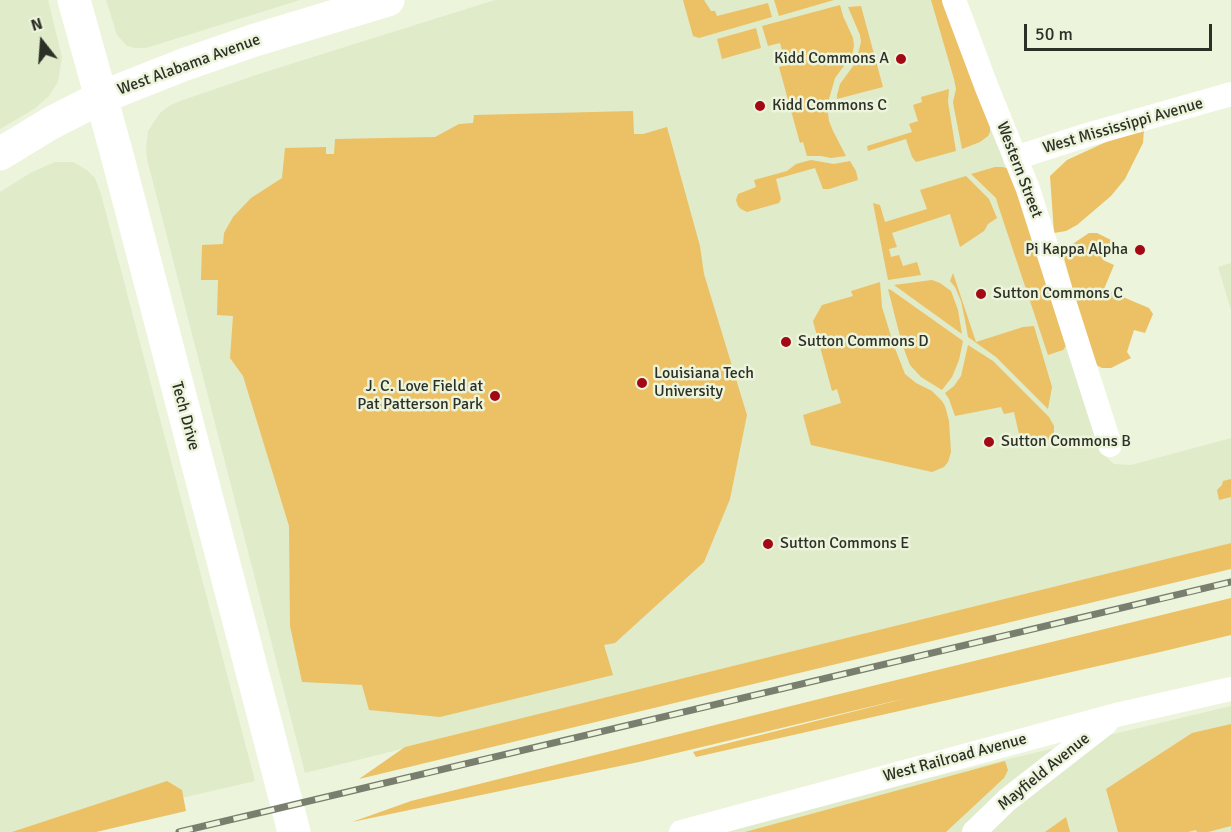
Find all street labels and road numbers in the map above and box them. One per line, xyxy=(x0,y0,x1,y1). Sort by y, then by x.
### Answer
street label: West Alabama Avenue xyxy=(115,30,263,100)
street label: West Mississippi Avenue xyxy=(1041,94,1205,158)
street label: Western Street xyxy=(992,119,1046,221)
street label: Tech Drive xyxy=(167,380,203,452)
street label: Mayfield Avenue xyxy=(994,729,1094,815)
street label: West Railroad Avenue xyxy=(881,730,1029,786)

